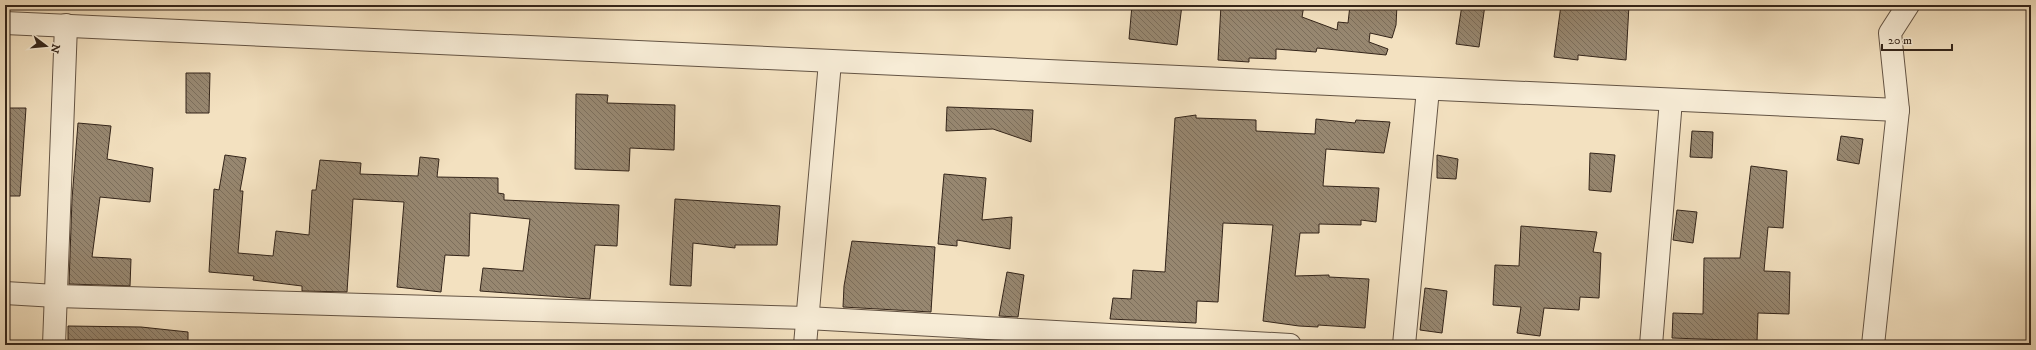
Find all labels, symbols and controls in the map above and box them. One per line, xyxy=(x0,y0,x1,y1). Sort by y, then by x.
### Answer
north arrow xyxy=(26,26,66,66)
scale bar xyxy=(1882,26,1952,52)
text: 20 m xyxy=(1888,33,1912,48)
text: N xyxy=(47,42,63,55)

